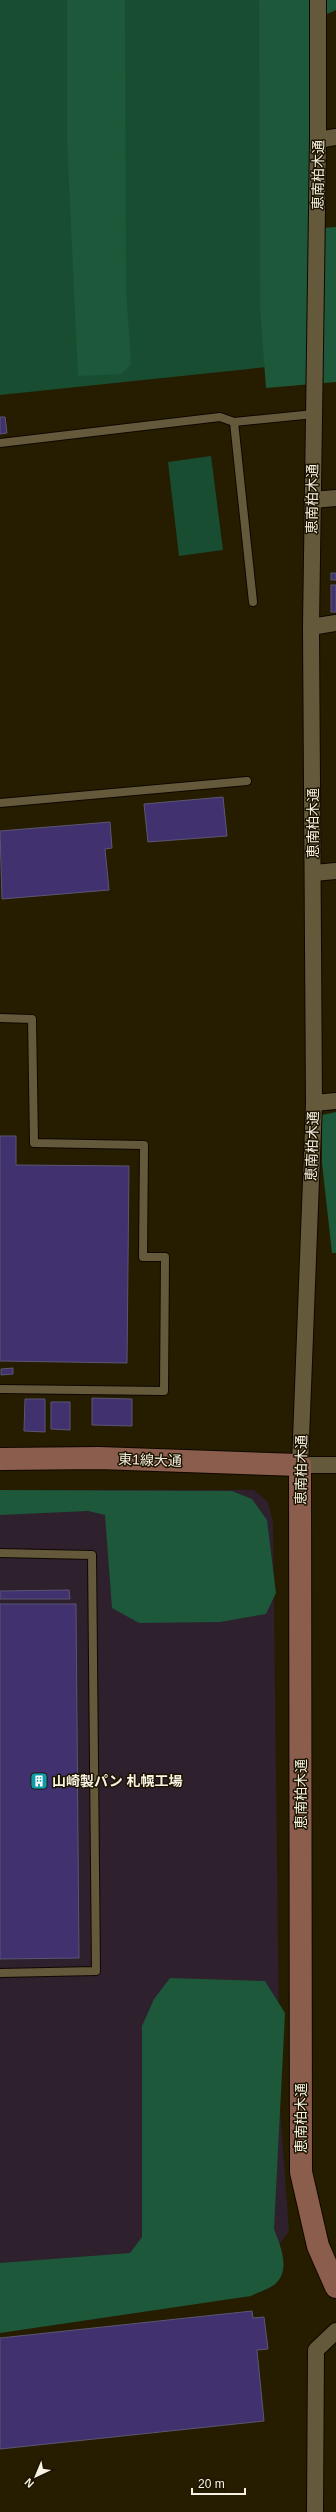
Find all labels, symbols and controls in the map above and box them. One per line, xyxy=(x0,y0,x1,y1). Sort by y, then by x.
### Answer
street label: 恵南柏木通 xyxy=(309,140,327,210)
street label: 恵南柏木通 xyxy=(303,464,321,534)
street label: 恵南柏木通 xyxy=(305,788,321,858)
street label: 恵南柏木通 xyxy=(303,1111,321,1181)
street label: 恵南柏木通 xyxy=(292,1435,310,1505)
street label: 東1線大通 xyxy=(118,1451,182,1469)
street label: 恵南柏木通 xyxy=(293,1759,309,1829)
building icon: 山崎製パン 札幌工場 xyxy=(29,1771,49,1791)
place label: 山崎製パン 札幌工場 xyxy=(52,1773,183,1789)
street label: 恵南柏木通 xyxy=(293,2083,309,2153)
north arrow xyxy=(16,2456,56,2496)
scale bar xyxy=(192,2470,245,2496)
text: N xyxy=(22,2476,36,2490)
text: 20 m xyxy=(198,2477,225,2491)

